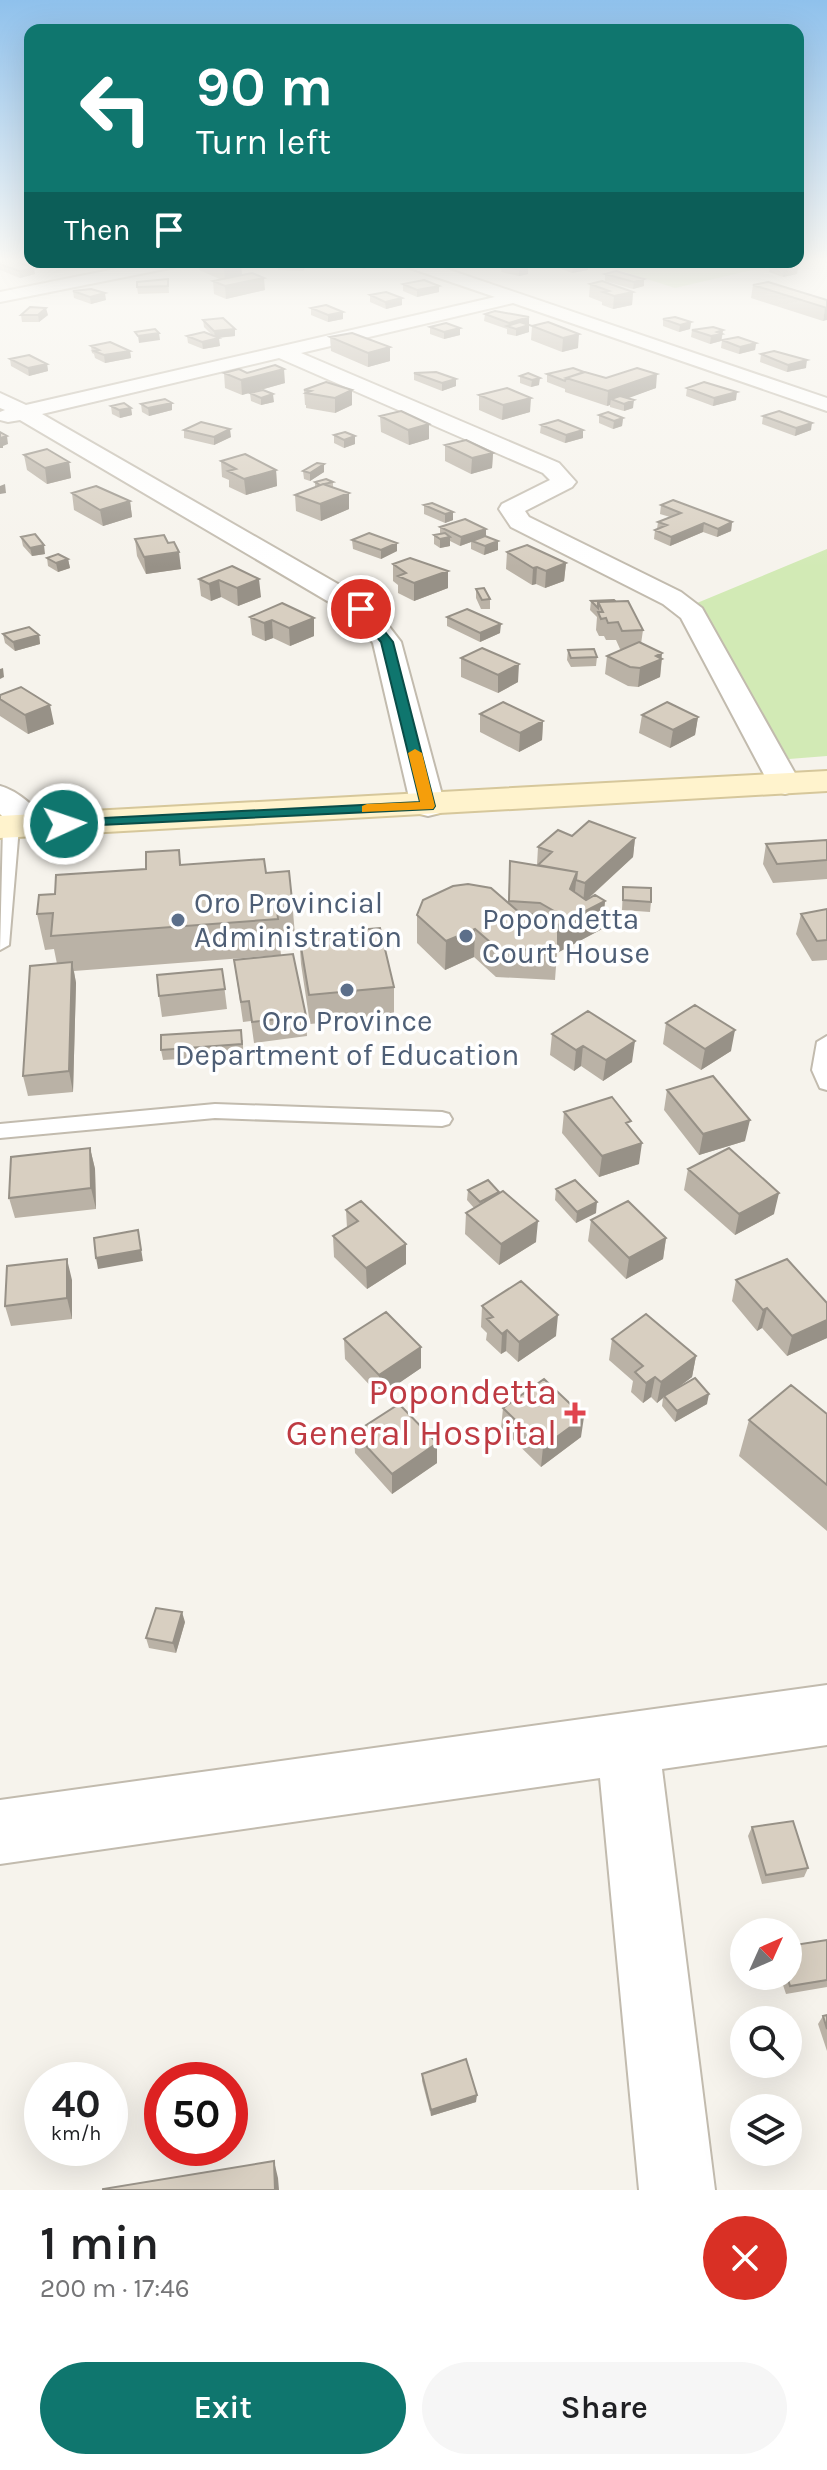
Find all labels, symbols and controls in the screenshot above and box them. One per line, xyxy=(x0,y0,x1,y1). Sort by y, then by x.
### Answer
text: 90 m xyxy=(196,54,333,119)
icon: left xyxy=(64,56,168,160)
text: Turn left xyxy=(196,121,331,163)
icon: arrive xyxy=(147,208,191,252)
text: Then xyxy=(64,212,131,248)
pin xyxy=(327,575,395,643)
icon: arrive xyxy=(339,587,383,631)
position arrow xyxy=(22,782,106,866)
place label: Oro Provincial Administration xyxy=(194,885,402,955)
place label: Popondetta Court House xyxy=(482,901,650,971)
marker: Oro Provincial Administration xyxy=(169,911,187,929)
marker: Popondetta Court House xyxy=(457,927,475,945)
marker: Oro Province Department of Education xyxy=(338,981,356,999)
place label: Oro Province Department of Education xyxy=(175,1003,519,1073)
place label: Popondetta General Hospital xyxy=(286,1371,557,1454)
marker: Popondetta General Hospital xyxy=(564,1402,586,1424)
north arrow xyxy=(730,1918,802,1990)
map controls xyxy=(730,1918,802,2166)
button: search xyxy=(730,2006,802,2078)
speed limit sign: 50 xyxy=(144,2062,248,2166)
text: 40 xyxy=(51,2080,101,2127)
button: layers xyxy=(730,2094,802,2166)
text: km/h xyxy=(51,2122,101,2145)
text: 1 min xyxy=(40,2215,159,2271)
button: close xyxy=(703,2216,787,2300)
text: 200 m · 17:46 xyxy=(40,2273,190,2304)
button: Exit xyxy=(40,2362,406,2454)
button: Share xyxy=(422,2362,787,2454)

